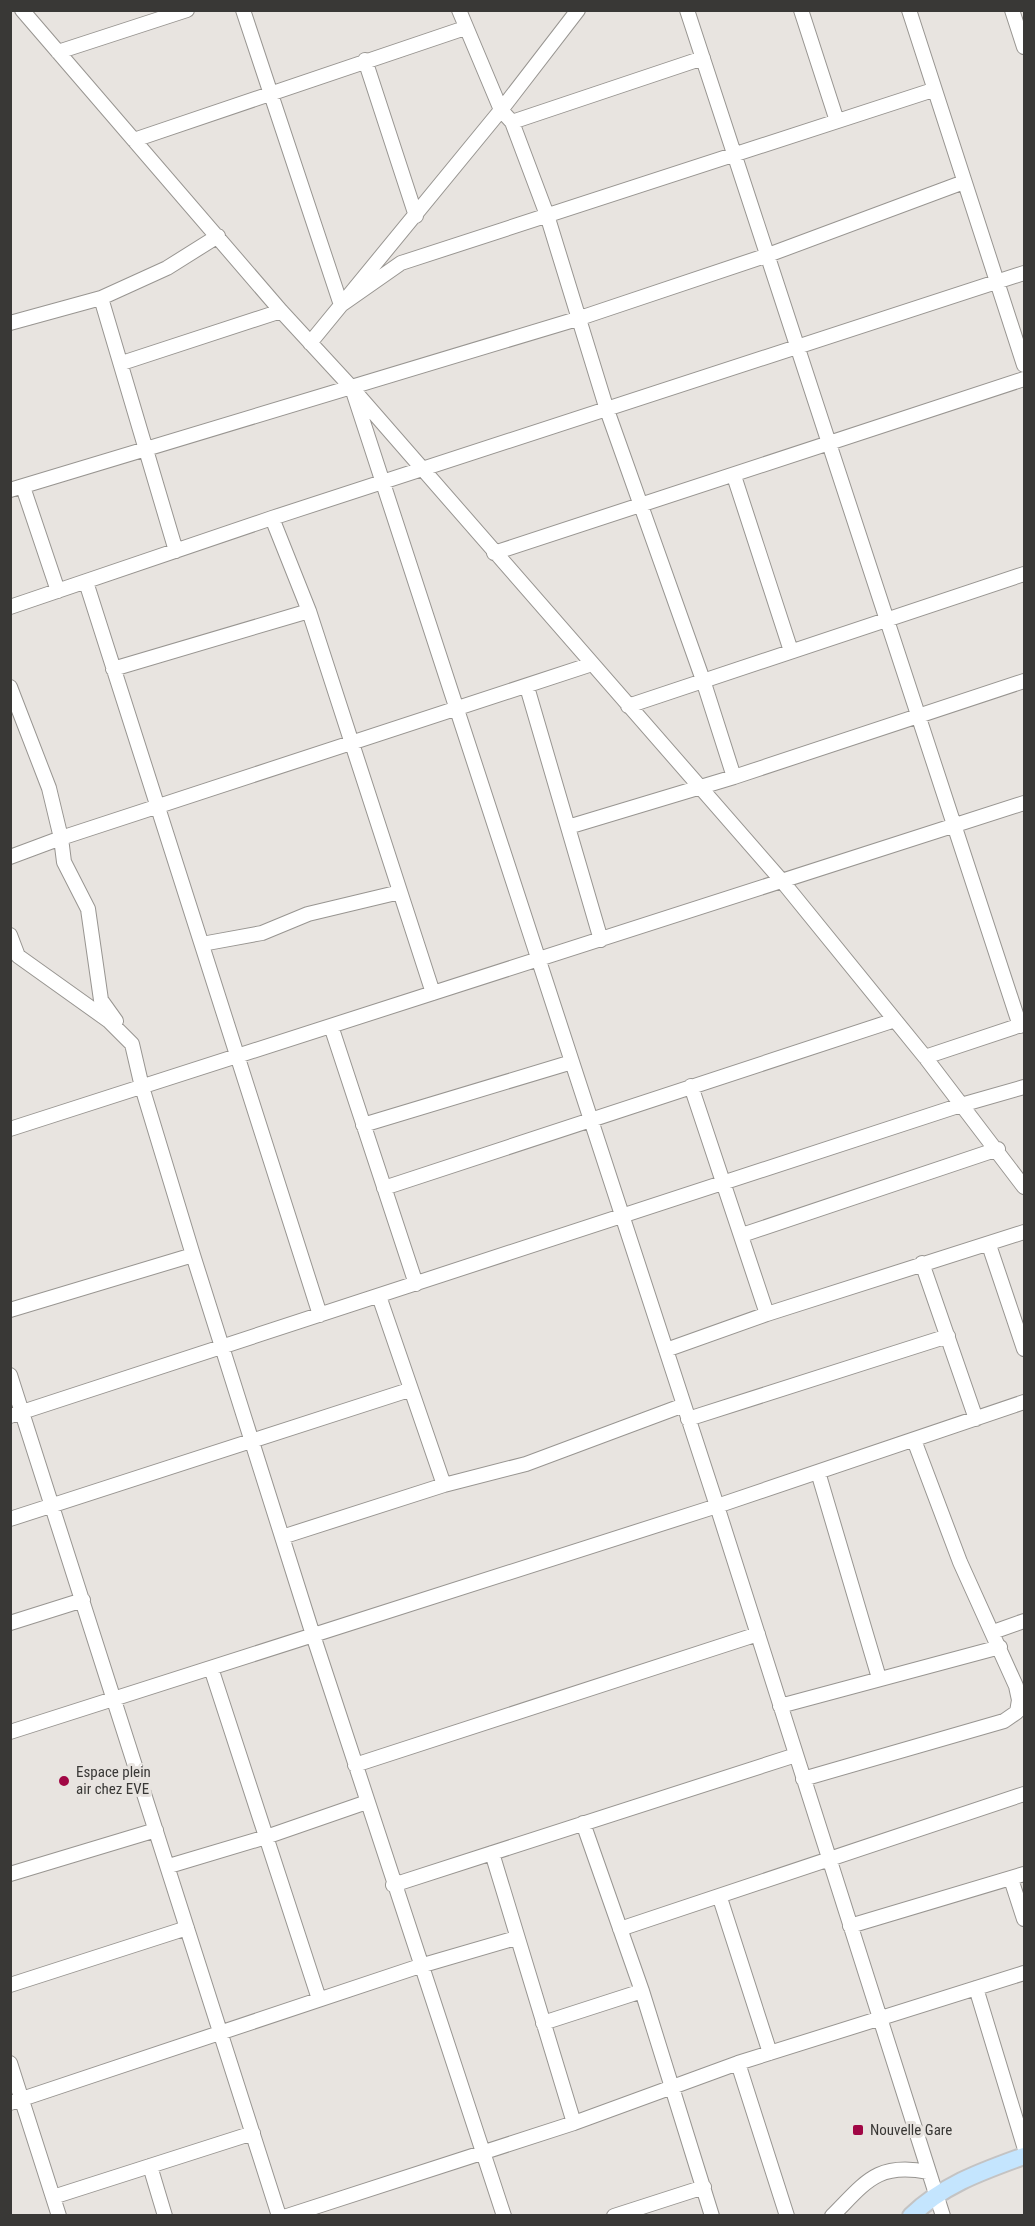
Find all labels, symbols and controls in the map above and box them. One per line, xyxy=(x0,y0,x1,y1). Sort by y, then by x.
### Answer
place label: Espace plein air chez EVE xyxy=(76,1763,151,1798)
marker: Espace plein air chez EVE xyxy=(57,1774,71,1788)
place label: Nouvelle Gare xyxy=(870,2121,952,2139)
marker: Nouvelle Gare xyxy=(851,2123,865,2137)

